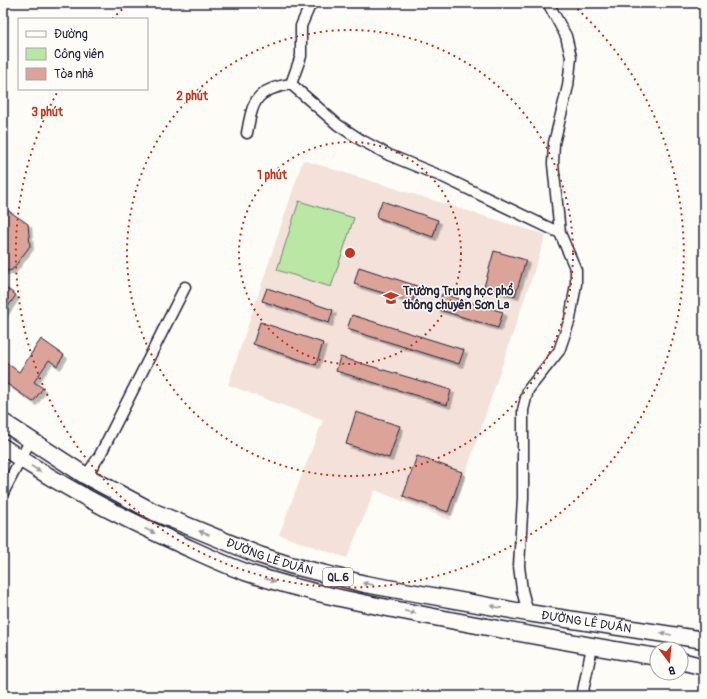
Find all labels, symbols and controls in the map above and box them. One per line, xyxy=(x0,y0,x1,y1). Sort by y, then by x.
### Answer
legend xyxy=(18,18,148,90)
text: Đường xyxy=(54,27,88,42)
text: Công viên xyxy=(54,47,104,62)
text: Tòa nhà xyxy=(54,67,94,82)
text: 2 phút xyxy=(176,89,209,104)
text: 3 phút xyxy=(31,105,64,120)
text: 1 phút xyxy=(257,168,288,183)
centre of rings xyxy=(343,246,357,260)
place label: Trường Trung học phổ thông chuyên Sơn La xyxy=(402,282,514,313)
school or university icon: Trường Trung học phổ thông chuyên Sơn La xyxy=(382,289,400,307)
one-way arrow xyxy=(30,465,42,472)
one-way arrow xyxy=(144,528,156,534)
one-way arrow xyxy=(197,529,209,535)
street label: ĐƯỜNG LÊ DUẨN xyxy=(224,535,315,578)
road number: QL.6 xyxy=(323,568,353,586)
one-way arrow xyxy=(264,577,276,583)
one-way arrow xyxy=(362,581,374,587)
one-way arrow xyxy=(490,603,502,609)
street label: ĐƯỜNG LÊ DUẨN xyxy=(540,608,632,636)
one-way arrow xyxy=(404,610,416,616)
one-way arrow xyxy=(659,630,672,636)
north arrow xyxy=(649,641,689,681)
text: B xyxy=(667,663,676,677)

